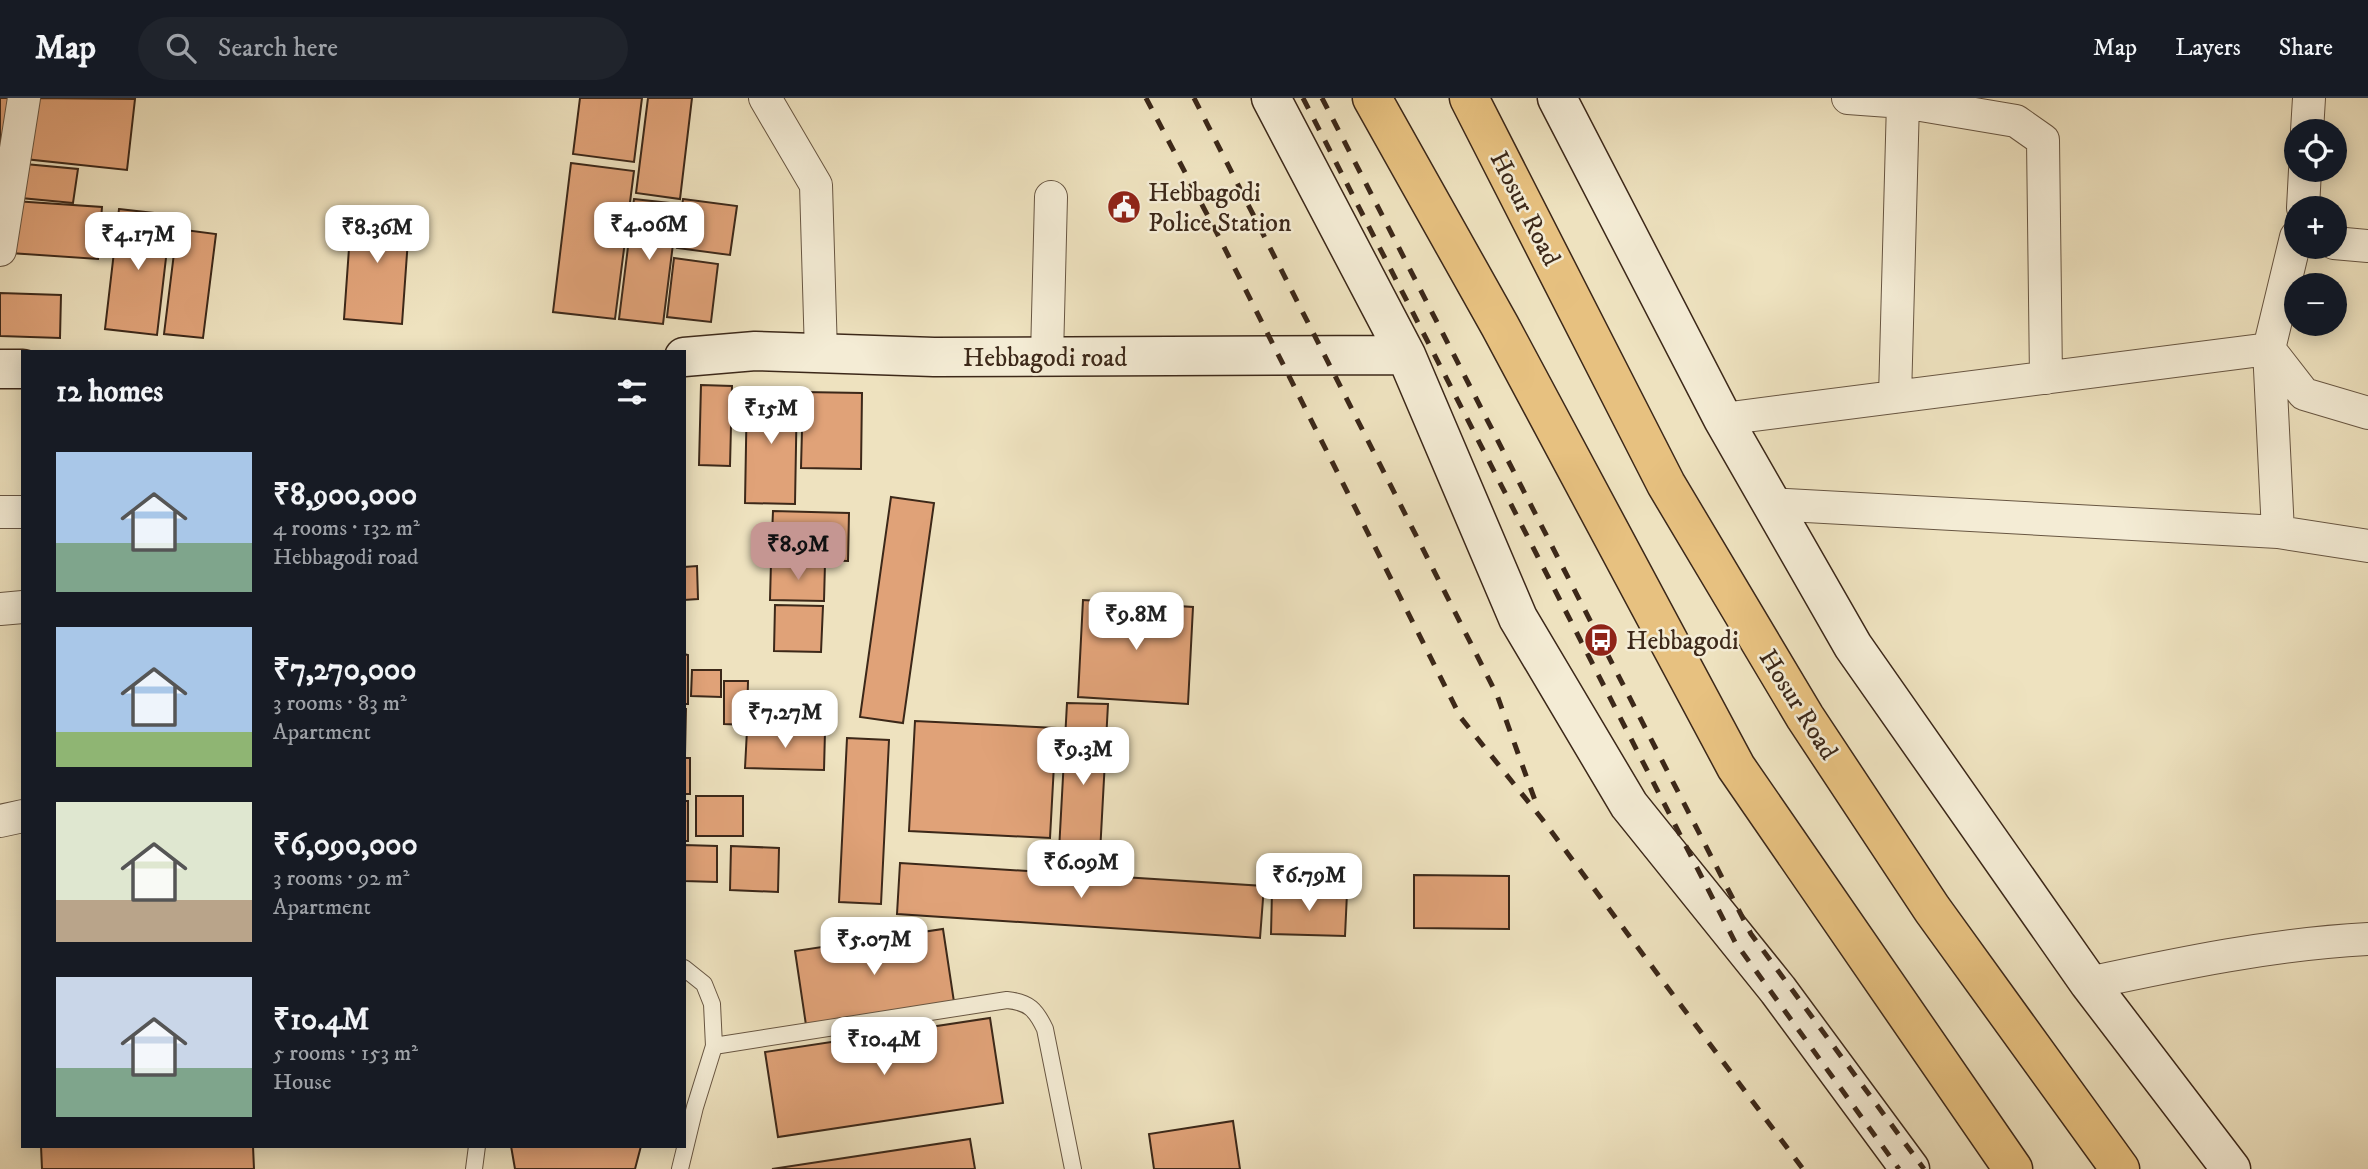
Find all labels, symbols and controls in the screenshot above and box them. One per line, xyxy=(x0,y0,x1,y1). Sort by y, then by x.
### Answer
search box xyxy=(138,17,628,80)
text: Map xyxy=(35,28,96,69)
icon: search xyxy=(162,29,200,67)
text: Search here xyxy=(218,32,338,65)
text: Map xyxy=(2093,33,2137,63)
text: Layers xyxy=(2175,33,2241,63)
text: Share xyxy=(2279,33,2333,63)
map controls xyxy=(2284,119,2347,336)
button: locate xyxy=(2284,119,2347,182)
street label: Hosur Road xyxy=(1482,146,1568,272)
place label: Hebbagodi Police Station xyxy=(1148,177,1292,240)
public building icon: Hebbagodi Police Station xyxy=(1105,188,1143,226)
button: + xyxy=(2284,196,2347,259)
pin: ₹4.06M xyxy=(592,202,706,262)
pin: ₹8.36M xyxy=(320,206,434,265)
text: ₹4.06M xyxy=(610,210,688,239)
pin: ₹4.17M xyxy=(81,212,195,272)
text: ₹8.36M xyxy=(341,213,413,242)
text: ₹4.17M xyxy=(101,220,175,249)
button: − xyxy=(2284,273,2347,336)
street label: Hebbagodi road xyxy=(963,342,1127,375)
icon: filters xyxy=(613,373,651,411)
text: 12 homes xyxy=(56,374,163,411)
pin: ₹15M xyxy=(730,386,812,446)
text: ₹15M xyxy=(744,394,798,423)
text: ₹8,900,000 xyxy=(273,477,417,514)
icon: home xyxy=(112,480,196,564)
text: 4 rooms · 132 m² xyxy=(273,514,420,543)
pin: ₹8.9M xyxy=(749,522,847,582)
text: ₹8.9M xyxy=(767,530,829,559)
text: Hebbagodi road xyxy=(273,543,419,572)
pin: ₹9.8M xyxy=(1087,592,1185,652)
text: ₹9.8M xyxy=(1105,600,1167,629)
bus stop icon: Hebbagodi xyxy=(1582,621,1620,659)
place label: Hebbagodi xyxy=(1626,625,1739,658)
street label: Hosur Road xyxy=(1751,643,1845,766)
text: ₹7,270,000 xyxy=(273,652,416,689)
icon: home xyxy=(112,655,196,739)
text: 3 rooms · 83 m² xyxy=(273,689,407,718)
pin: ₹7.27M xyxy=(728,690,842,750)
text: ₹7.27M xyxy=(748,698,822,727)
text: Apartment xyxy=(273,718,371,747)
pin: ₹9.3M xyxy=(1034,728,1132,787)
text: ₹9.3M xyxy=(1053,735,1113,764)
text: ₹6,090,000 xyxy=(273,827,418,864)
icon: home xyxy=(112,830,196,914)
pin: ₹6.09M xyxy=(1024,840,1138,900)
text: ₹6.09M xyxy=(1043,848,1119,877)
pin: ₹6.79M xyxy=(1252,854,1366,913)
text: ₹6.79M xyxy=(1272,861,1346,890)
text: 3 rooms · 92 m² xyxy=(273,864,410,893)
text: Apartment xyxy=(273,893,371,922)
pin: ₹5.07M xyxy=(817,918,931,977)
text: ₹5.07M xyxy=(837,925,911,954)
text: ₹10.4M xyxy=(273,1002,369,1039)
icon: home xyxy=(112,1005,196,1089)
pin: ₹10.4M xyxy=(827,1018,941,1077)
text: ₹10.4M xyxy=(847,1025,921,1054)
text: 5 rooms · 153 m² xyxy=(273,1039,418,1068)
text: House xyxy=(273,1068,331,1097)

